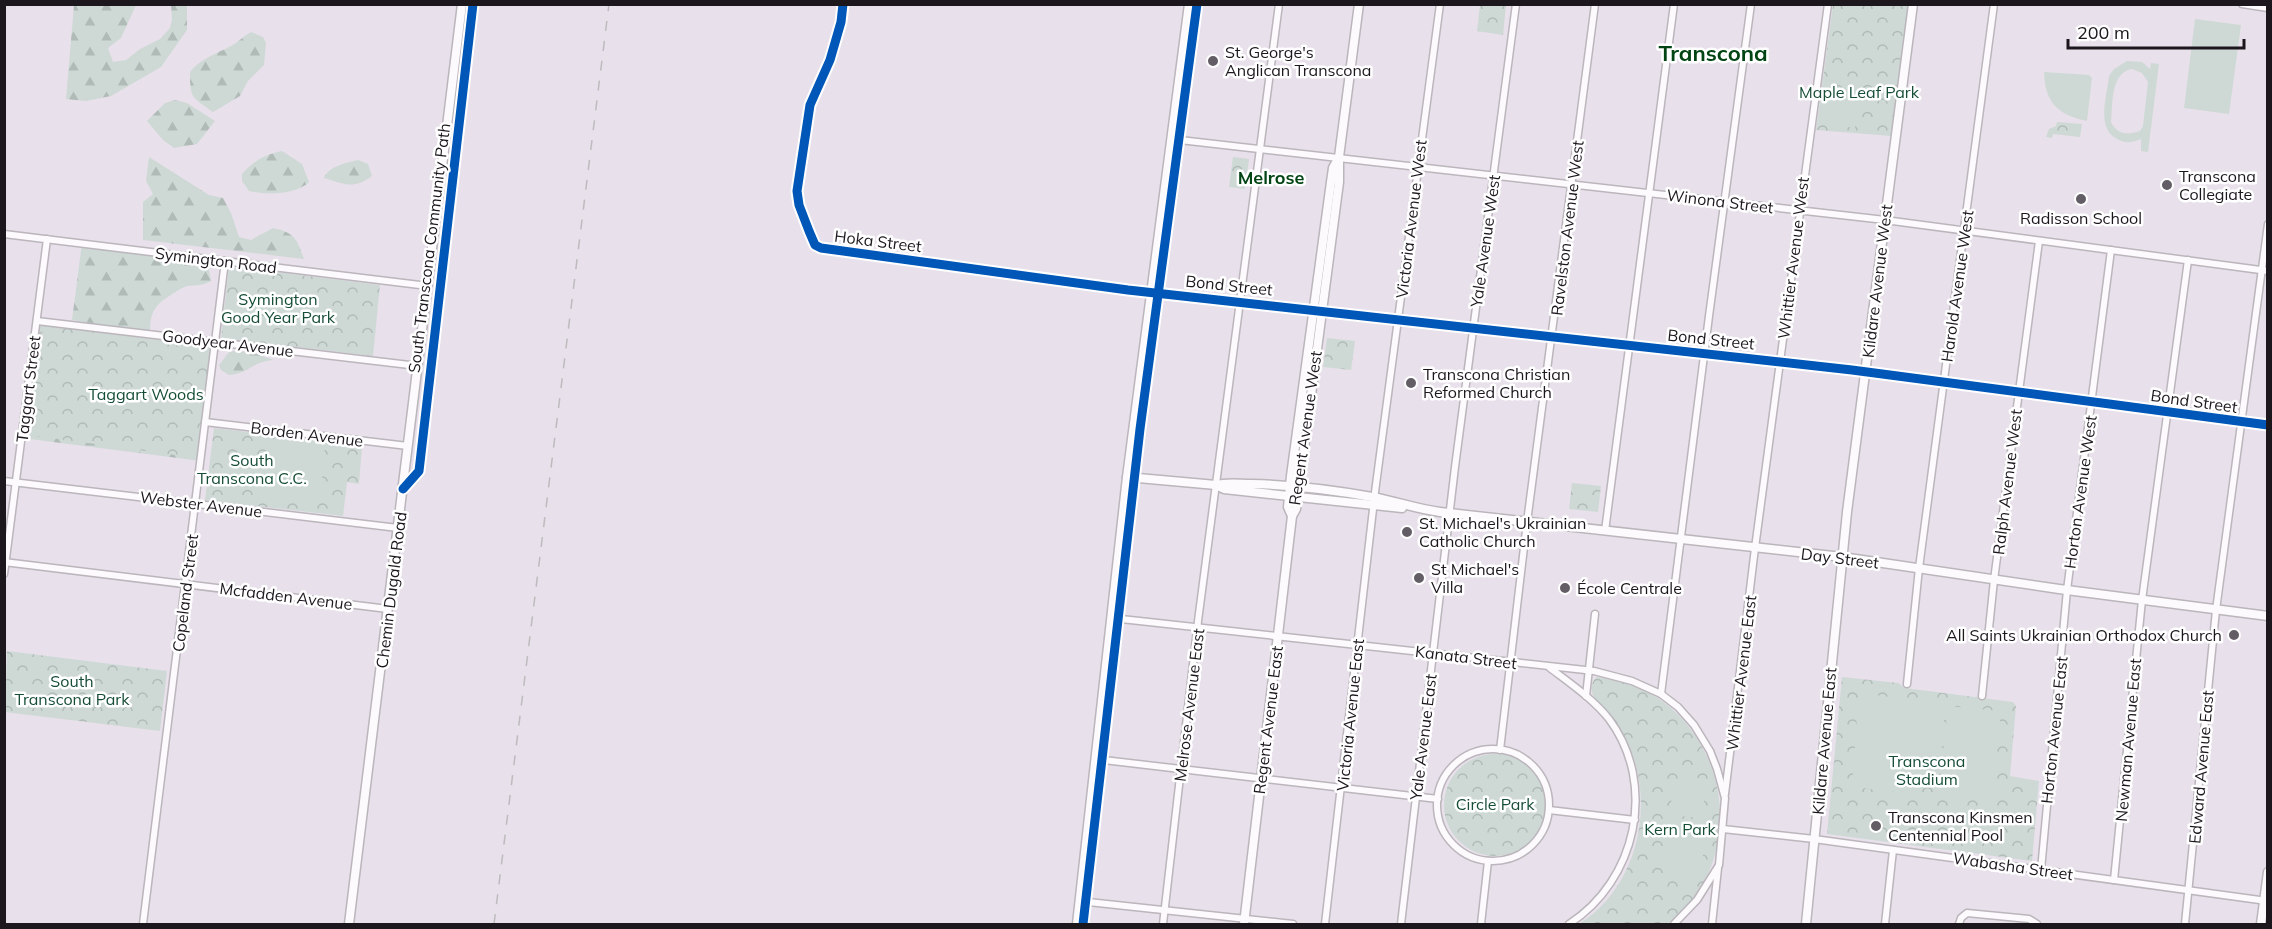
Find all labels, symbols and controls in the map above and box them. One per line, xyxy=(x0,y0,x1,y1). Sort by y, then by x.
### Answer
scale bar xyxy=(2068,12,2244,50)
text: 200 m xyxy=(2077,21,2130,44)
district label: Transcona xyxy=(1658,39,1768,67)
place label: St. George's Anglican Transcona xyxy=(1225,42,1371,80)
marker: St. George's Anglican Transcona xyxy=(1206,54,1220,68)
park label: Maple Leaf Park xyxy=(1799,82,1920,102)
street label: South Transcona Community Path xyxy=(404,122,454,374)
street label: Victoria Avenue West xyxy=(1391,138,1431,300)
street label: Ravelston Avenue West xyxy=(1546,139,1588,317)
district label: Melrose xyxy=(1238,166,1304,189)
place label: Transcona Collegiate xyxy=(2179,166,2256,204)
street label: Yale Avenue West xyxy=(1466,173,1504,310)
street label: Whittier Avenue West xyxy=(1773,175,1813,340)
marker: Transcona Collegiate xyxy=(2160,178,2174,192)
street label: Winona Street xyxy=(1665,185,1775,218)
marker: Radisson School xyxy=(2074,192,2088,206)
street label: Kildare Avenue West xyxy=(1858,203,1896,359)
street label: Harold Avenue West xyxy=(1936,208,1978,363)
place label: Radisson School xyxy=(2020,208,2142,228)
street label: Hoka Street xyxy=(833,226,923,256)
street label: Symington Road xyxy=(154,243,278,277)
street label: Bond Street xyxy=(1184,270,1274,300)
park label: Symington Good Year Park xyxy=(221,289,336,327)
street label: Bond Street xyxy=(1666,324,1756,354)
street label: Goodyear Avenue xyxy=(161,325,295,361)
street label: Taggart Street xyxy=(12,334,45,443)
street label: Regent Avenue West xyxy=(1284,349,1326,507)
place label: Transcona Christian Reformed Church xyxy=(1423,364,1570,402)
marker: Transcona Christian Reformed Church xyxy=(1404,376,1418,390)
park label: Taggart Woods xyxy=(88,384,204,404)
street label: Bond Street xyxy=(2149,385,2239,417)
street label: Ralph Avenue West xyxy=(1988,408,2026,556)
street label: Horton Avenue West xyxy=(2059,414,2101,570)
street label: Borden Avenue xyxy=(250,417,364,451)
park label: South Transcona C.C. xyxy=(197,450,307,488)
street label: Webster Avenue xyxy=(139,487,263,521)
street label: Chemin Dugald Road xyxy=(371,511,411,669)
place label: St. Michael's Ukrainian Catholic Church xyxy=(1419,513,1586,551)
marker: St. Michael's Ukrainian Catholic Church xyxy=(1400,525,1414,539)
street label: Copeland Street xyxy=(168,533,202,653)
street label: Day Street xyxy=(1800,543,1881,573)
place label: St Michael's Villa xyxy=(1431,559,1519,597)
marker: St Michael's Villa xyxy=(1412,571,1426,585)
street label: Mcfadden Avenue xyxy=(218,578,354,614)
place label: École Centrale xyxy=(1577,578,1682,598)
marker: École Centrale xyxy=(1558,581,1572,595)
street label: Whittier Avenue East xyxy=(1722,594,1761,752)
place label: All Saints Ukrainian Orthodox Church xyxy=(1946,625,2222,645)
street label: Melrose Avenue East xyxy=(1170,627,1208,783)
marker: All Saints Ukrainian Orthodox Church xyxy=(2227,628,2241,642)
street label: Victoria Avenue East xyxy=(1332,637,1368,792)
street label: Kanata Street xyxy=(1414,641,1518,673)
street label: Regent Avenue East xyxy=(1249,644,1287,795)
street label: Horton Avenue East xyxy=(2036,655,2072,805)
street label: Newman Avenue East xyxy=(2111,657,2145,823)
street label: Kildare Avenue East xyxy=(1808,666,1840,815)
park label: South Transcona Park xyxy=(15,671,130,709)
street label: Yale Avenue East xyxy=(1405,672,1441,802)
street label: Edward Avenue East xyxy=(2184,689,2218,845)
park label: Transcona Stadium xyxy=(1889,751,1965,789)
park label: Circle Park xyxy=(1456,794,1535,814)
place label: Transcona Kinsmen Centennial Pool xyxy=(1888,807,2033,845)
park label: Kern Park xyxy=(1644,819,1717,839)
marker: Transcona Kinsmen Centennial Pool xyxy=(1869,819,1883,833)
street label: Wabasha Street xyxy=(1952,848,2075,884)

